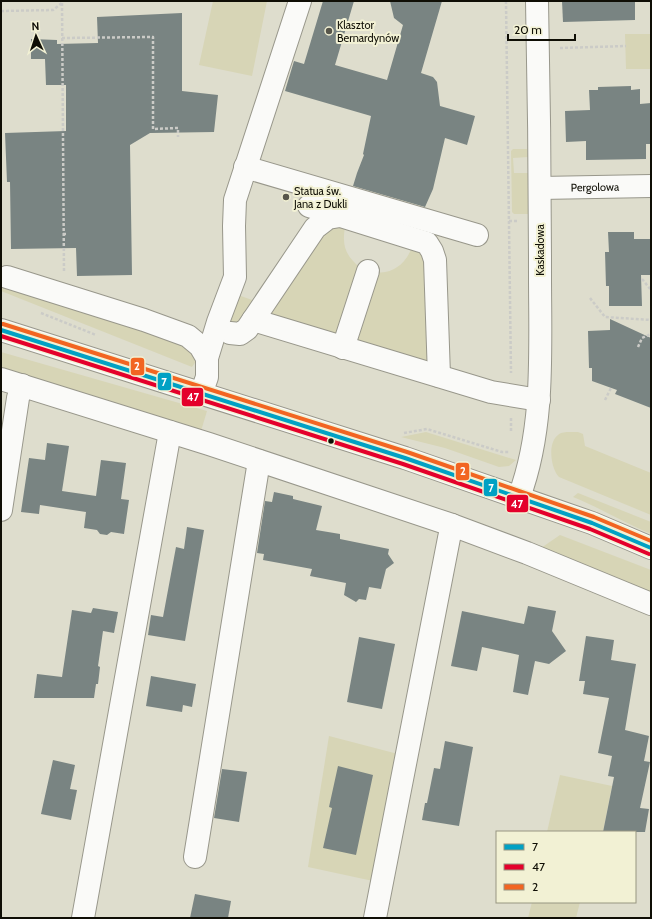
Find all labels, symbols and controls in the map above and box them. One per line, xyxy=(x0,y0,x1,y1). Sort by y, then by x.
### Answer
north arrow xyxy=(16,16,56,56)
scale bar xyxy=(508,16,575,42)
place label: Klasztor Bernardynów xyxy=(337,18,399,45)
text: N xyxy=(31,19,40,33)
text: 20 m xyxy=(514,22,542,37)
marker: Klasztor Bernardynów xyxy=(324,26,334,36)
street label: Pergolowa xyxy=(571,180,620,194)
place label: Statua św. Jana z Dukli xyxy=(293,184,347,211)
marker: Statua św. Jana z Dukli xyxy=(281,192,291,202)
street label: Kaskadowa xyxy=(533,224,547,276)
line badge: 2 xyxy=(130,357,145,376)
text: 2 xyxy=(134,359,140,373)
line badge: 7 xyxy=(157,372,172,391)
text: 7 xyxy=(161,375,167,389)
line badge: 47 xyxy=(181,387,204,407)
text: 47 xyxy=(187,390,200,404)
unlabelled marker xyxy=(326,436,336,446)
line badge: 2 xyxy=(455,462,470,481)
text: 2 xyxy=(460,464,466,478)
line badge: 7 xyxy=(483,478,498,497)
text: 7 xyxy=(488,481,494,495)
line badge: 47 xyxy=(506,494,529,513)
text: 47 xyxy=(511,497,524,511)
legend xyxy=(496,831,636,903)
text: 7 xyxy=(532,839,538,854)
text: 47 xyxy=(532,859,545,874)
text: 2 xyxy=(532,879,538,894)

